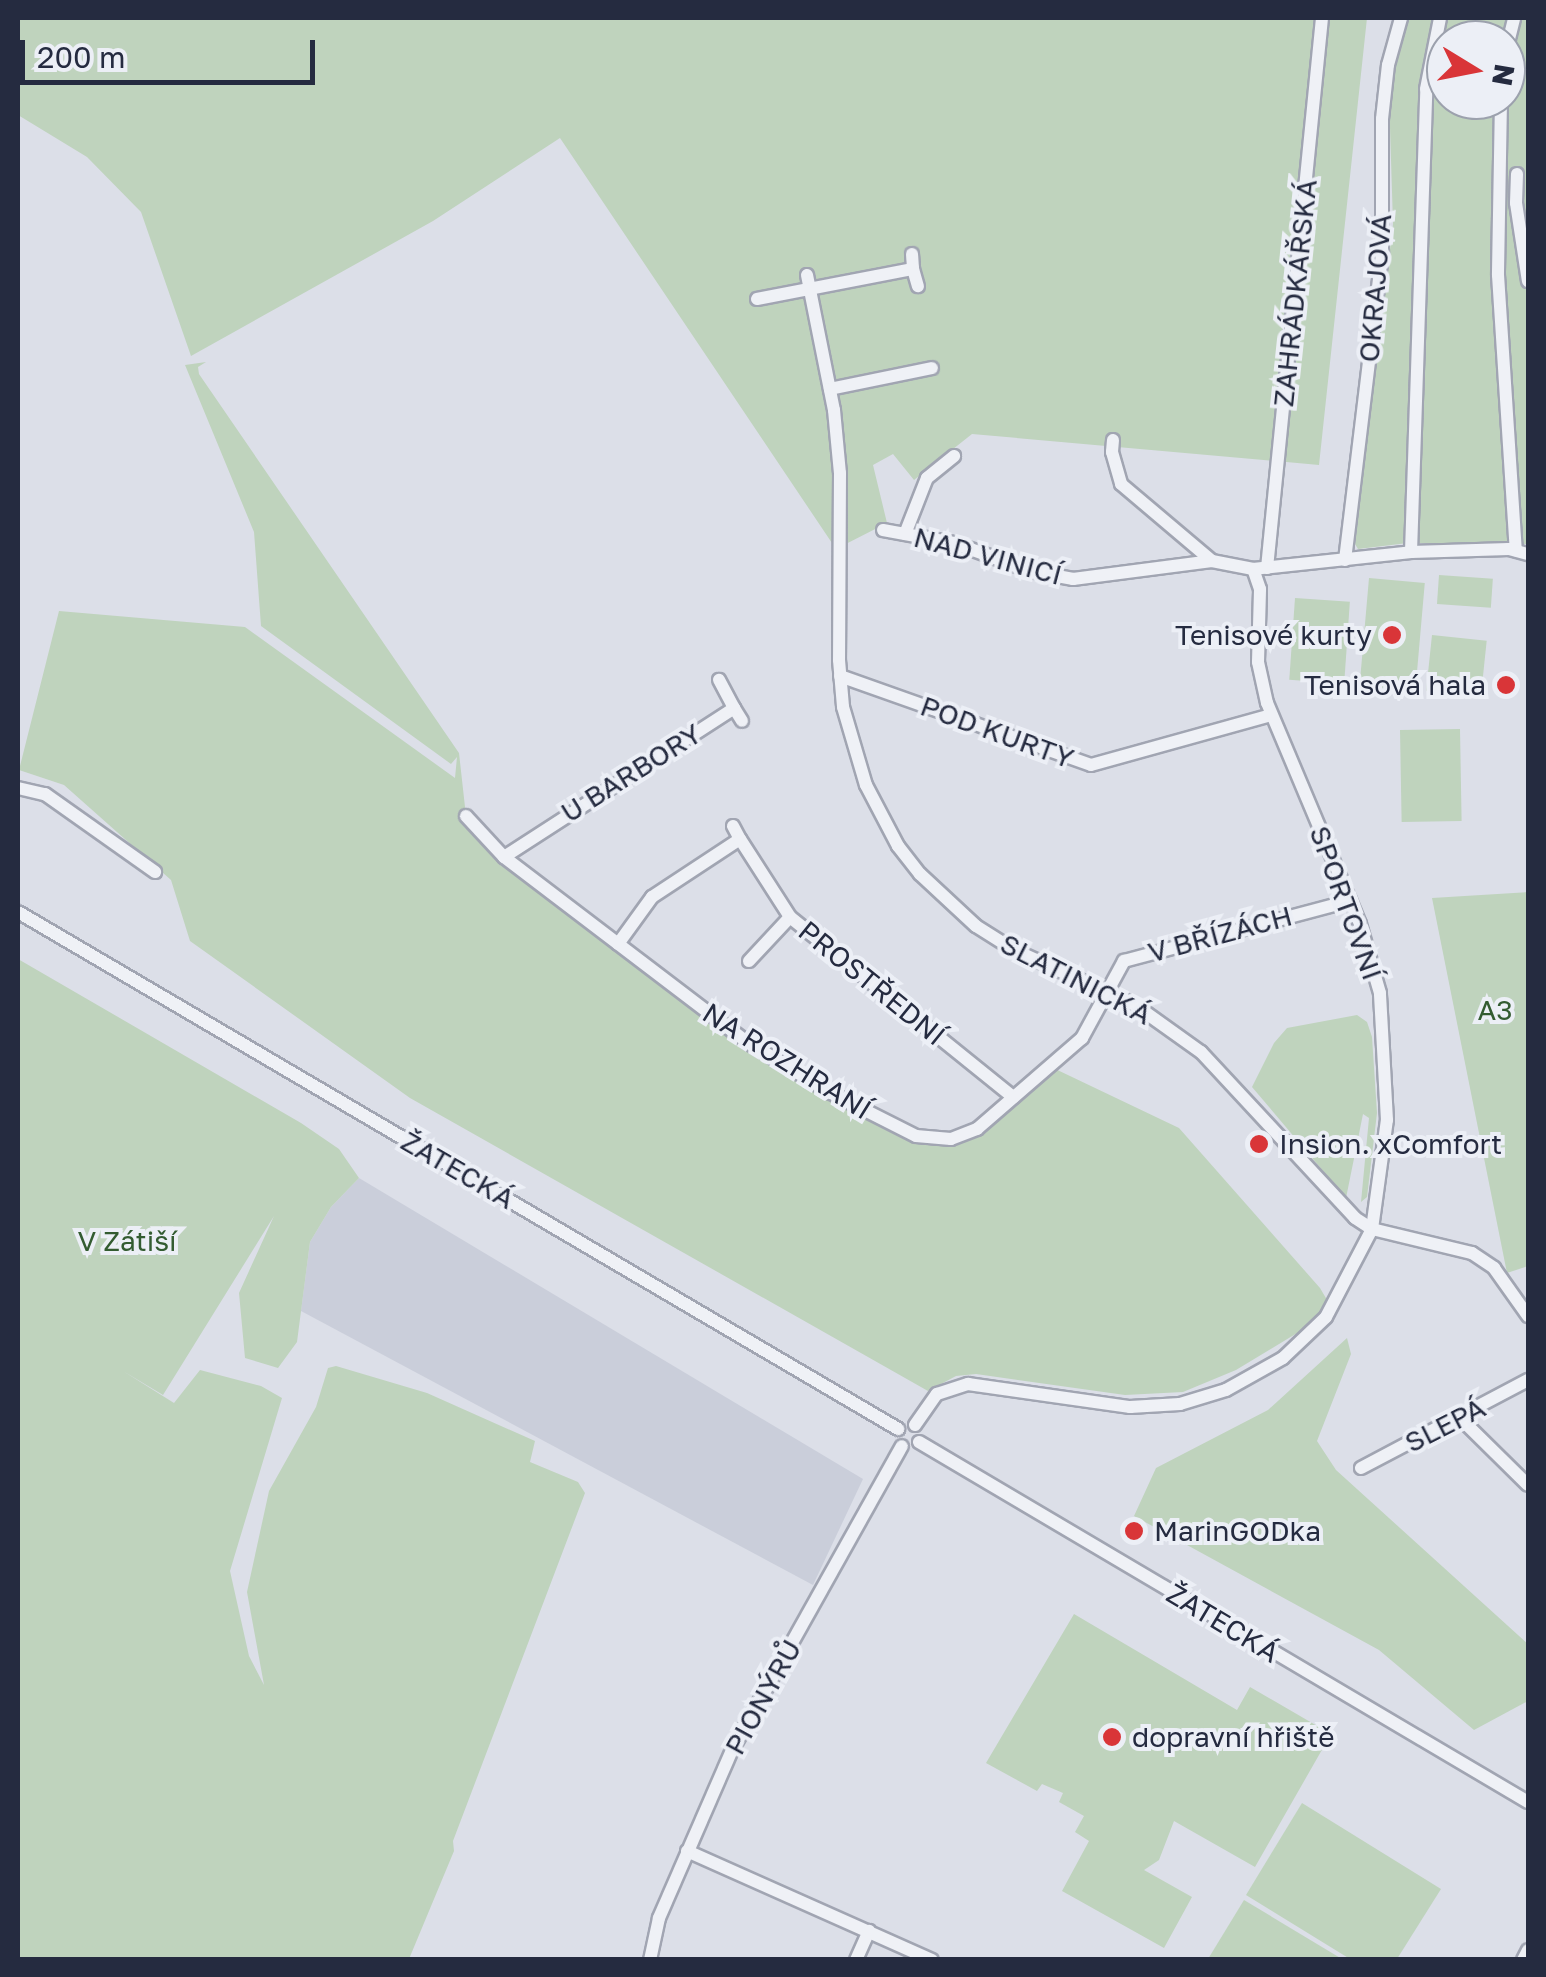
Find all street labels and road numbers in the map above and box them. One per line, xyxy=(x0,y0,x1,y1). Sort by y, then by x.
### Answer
street label: ZAHRÁDKÁŘSKÁ xyxy=(1266,178,1324,408)
street label: OKRAJOVÁ xyxy=(1352,212,1398,364)
street label: NAD VINICÍ xyxy=(910,520,1066,592)
street label: POD KURTY xyxy=(916,689,1078,775)
street label: U BARBORY xyxy=(555,717,707,829)
street label: SPORTOVNÍ xyxy=(1303,821,1389,985)
street label: V BŘÍZÁCH xyxy=(1144,899,1296,969)
street label: PROSTŘEDNÍ xyxy=(792,914,952,1052)
street label: SLATINICKÁ xyxy=(995,927,1157,1031)
street label: NA ROZHRANÍ xyxy=(696,996,878,1126)
street label: ŽATECKÁ xyxy=(395,1124,521,1216)
street label: SLEPÁ xyxy=(1399,1391,1491,1459)
street label: ŽATECKÁ xyxy=(1161,1576,1285,1670)
street label: PIONÝRŮ xyxy=(718,1634,808,1760)

